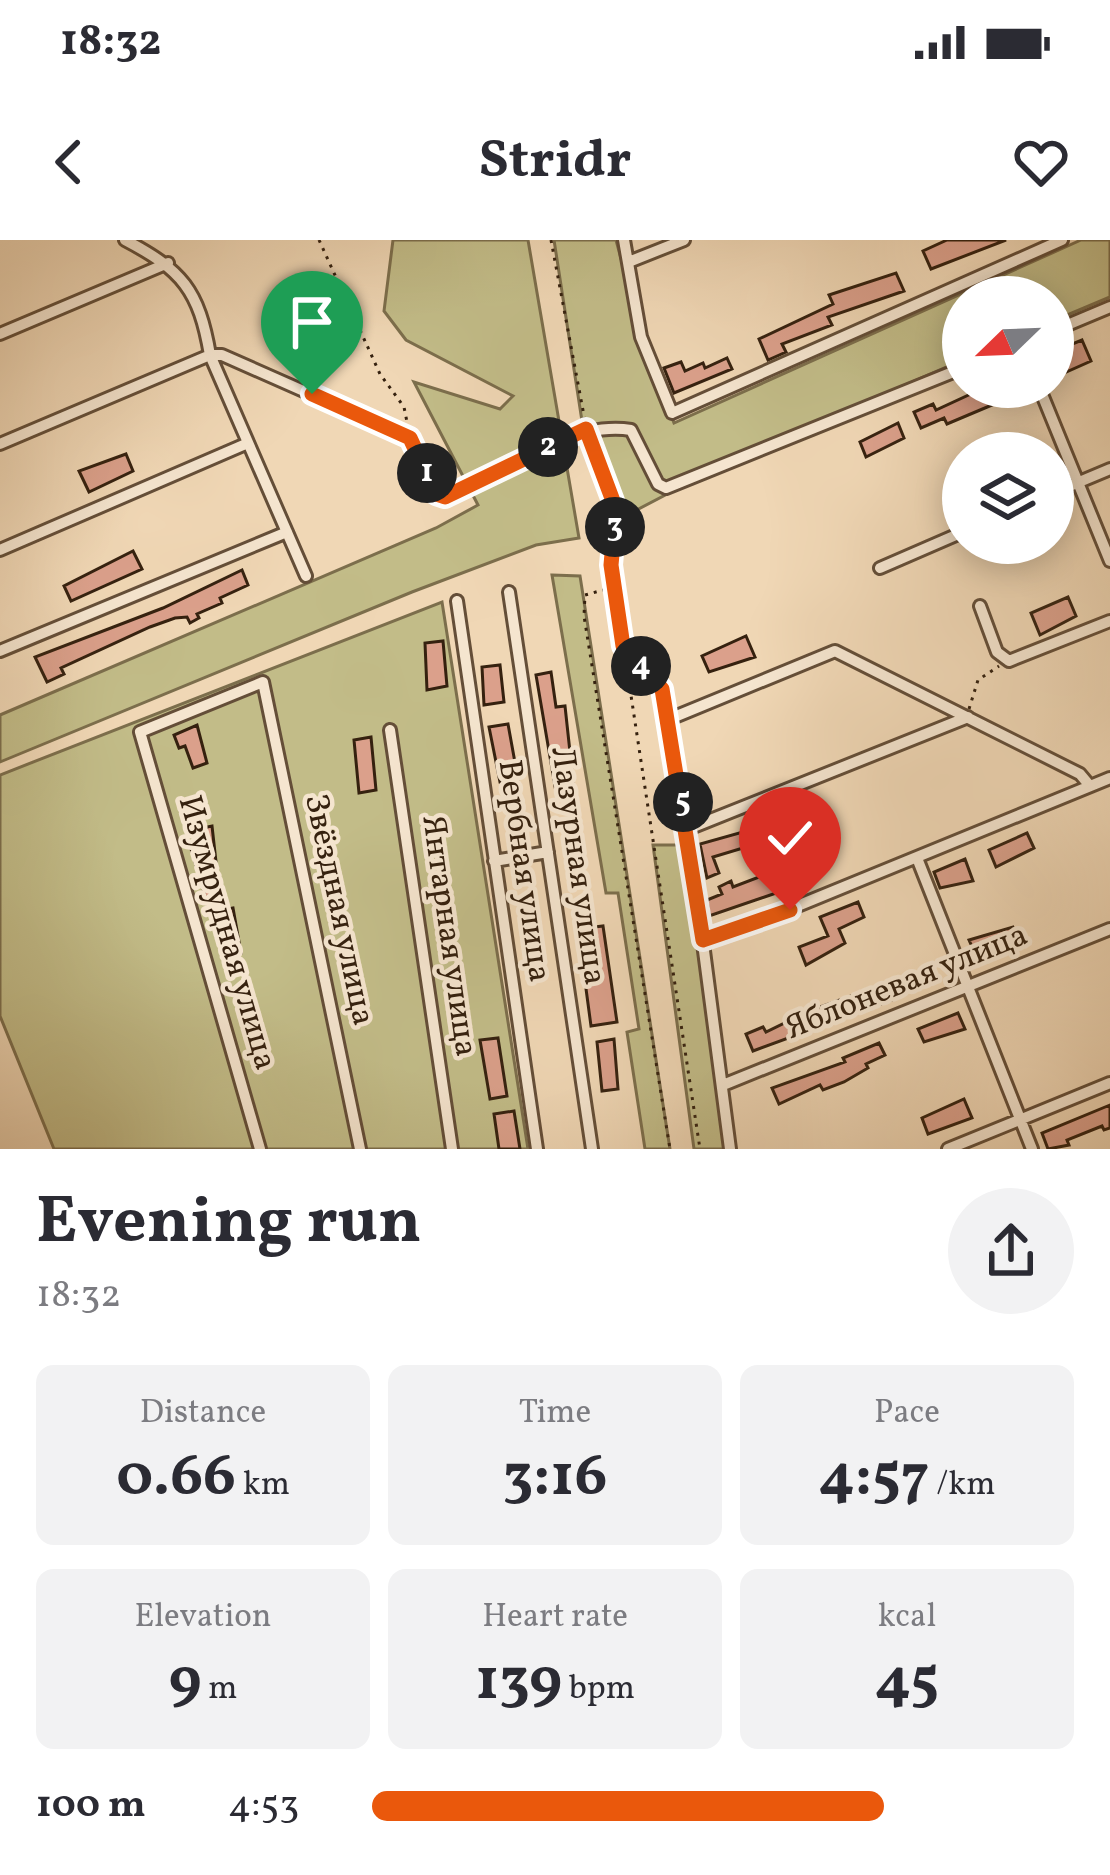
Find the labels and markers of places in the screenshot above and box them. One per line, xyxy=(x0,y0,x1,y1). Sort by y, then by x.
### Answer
pin xyxy=(261,271,363,394)
pin: 2 xyxy=(518,417,578,477)
pin: 1 xyxy=(397,443,457,503)
pin: 3 xyxy=(585,497,645,557)
pin: 4 xyxy=(611,636,671,696)
pin: 5 xyxy=(653,772,713,832)
pin xyxy=(739,787,841,910)

